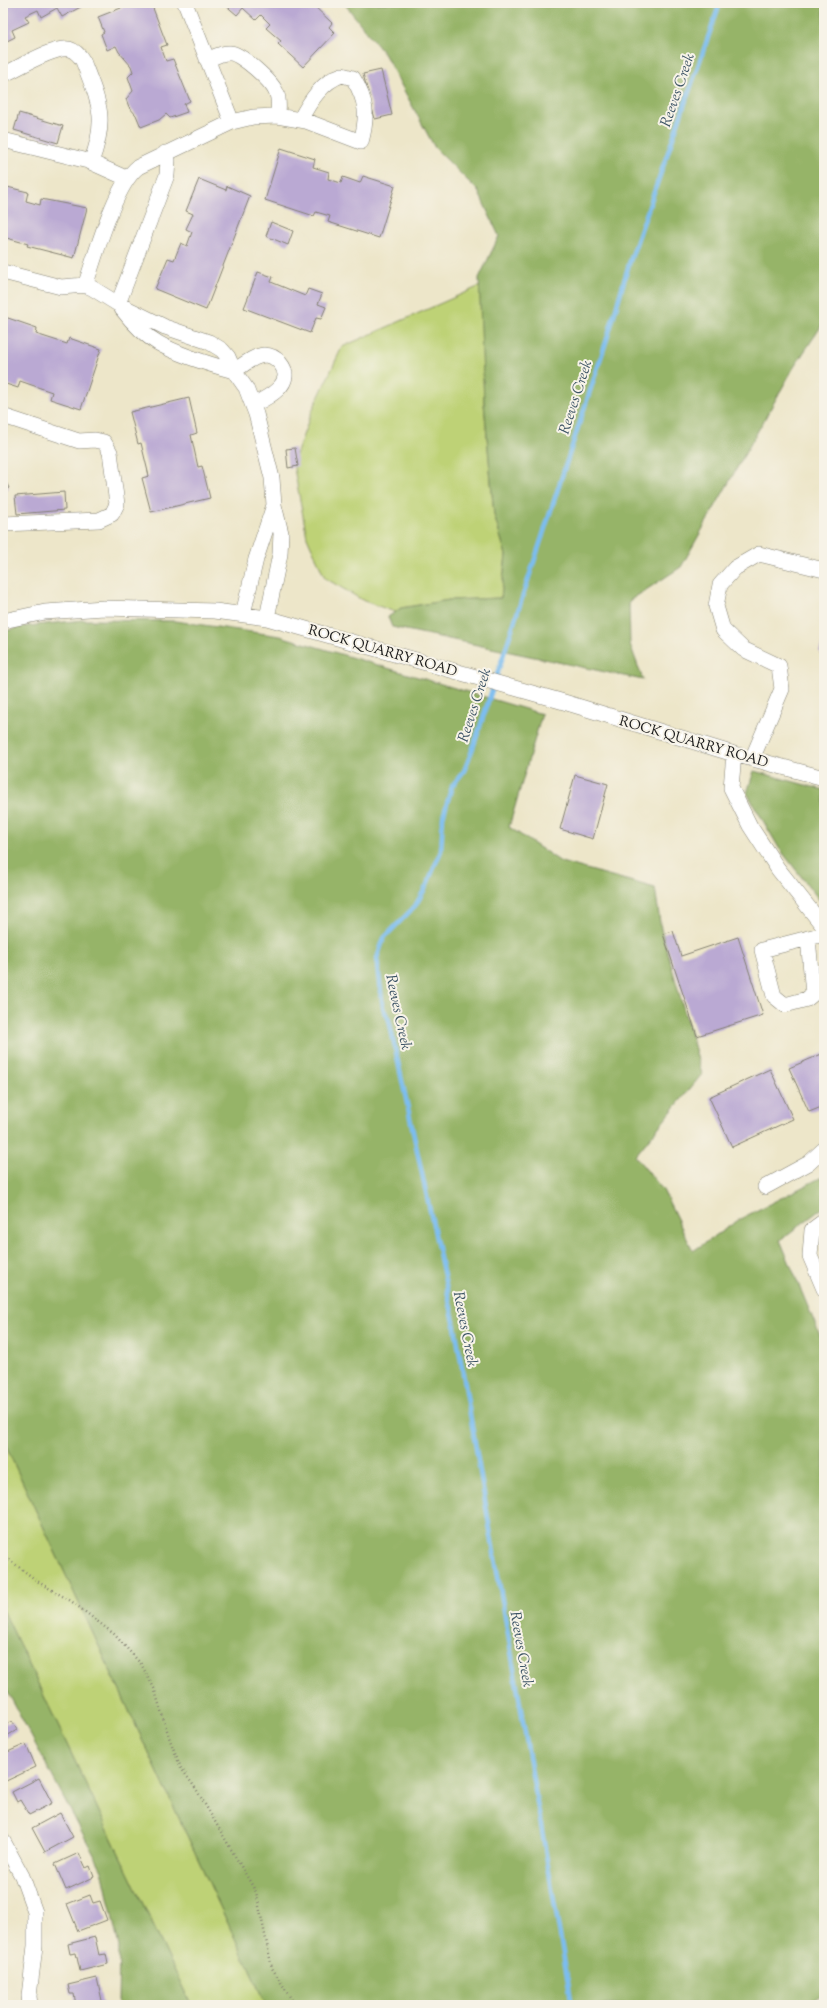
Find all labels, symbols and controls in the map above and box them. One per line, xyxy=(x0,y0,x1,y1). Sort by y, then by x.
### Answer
water label: Reeves Creek xyxy=(656,51,701,130)
water label: Reeves Creek xyxy=(555,358,598,437)
street label: ROCK QUARRY ROAD xyxy=(306,621,459,683)
water label: Reeves Creek xyxy=(454,666,497,745)
street label: ROCK QUARRY ROAD xyxy=(617,712,770,774)
water label: Reeves Creek xyxy=(379,973,416,1052)
water label: Reeves Creek xyxy=(447,1290,482,1369)
water label: Reeves Creek xyxy=(504,1610,538,1689)

